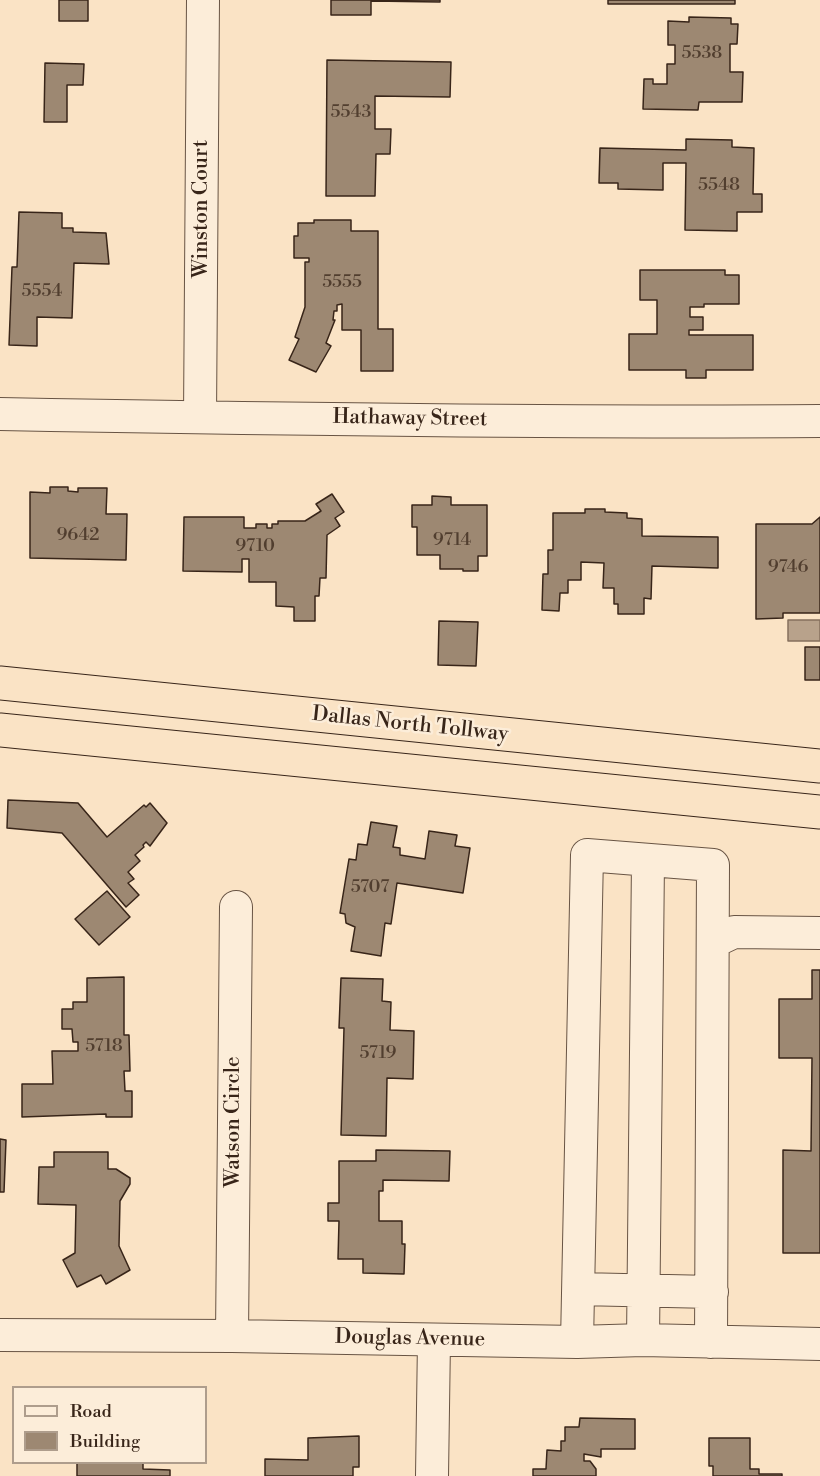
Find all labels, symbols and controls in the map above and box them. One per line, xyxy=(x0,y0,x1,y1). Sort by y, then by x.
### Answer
house number: 5538 xyxy=(682,43,722,65)
house number: 5543 xyxy=(331,102,371,124)
street label: Winston Court xyxy=(189,140,215,278)
house number: 5548 xyxy=(698,175,740,197)
house number: 5555 xyxy=(322,272,362,294)
house number: 5554 xyxy=(22,281,62,303)
street label: Hathaway Street xyxy=(332,405,488,433)
house number: 9642 xyxy=(56,525,100,547)
house number: 9714 xyxy=(433,530,471,552)
house number: 9710 xyxy=(235,536,275,558)
house number: 9746 xyxy=(768,557,808,579)
street label: Dallas North Tollway xyxy=(311,702,509,748)
house number: 5707 xyxy=(351,877,389,899)
house number: 5718 xyxy=(85,1036,123,1058)
house number: 5719 xyxy=(359,1043,397,1065)
street label: Watson Circle xyxy=(221,1056,247,1188)
street label: Douglas Avenue xyxy=(335,1325,485,1353)
legend xyxy=(12,1386,207,1464)
text: Road xyxy=(70,1400,112,1423)
text: Building xyxy=(70,1430,140,1453)

